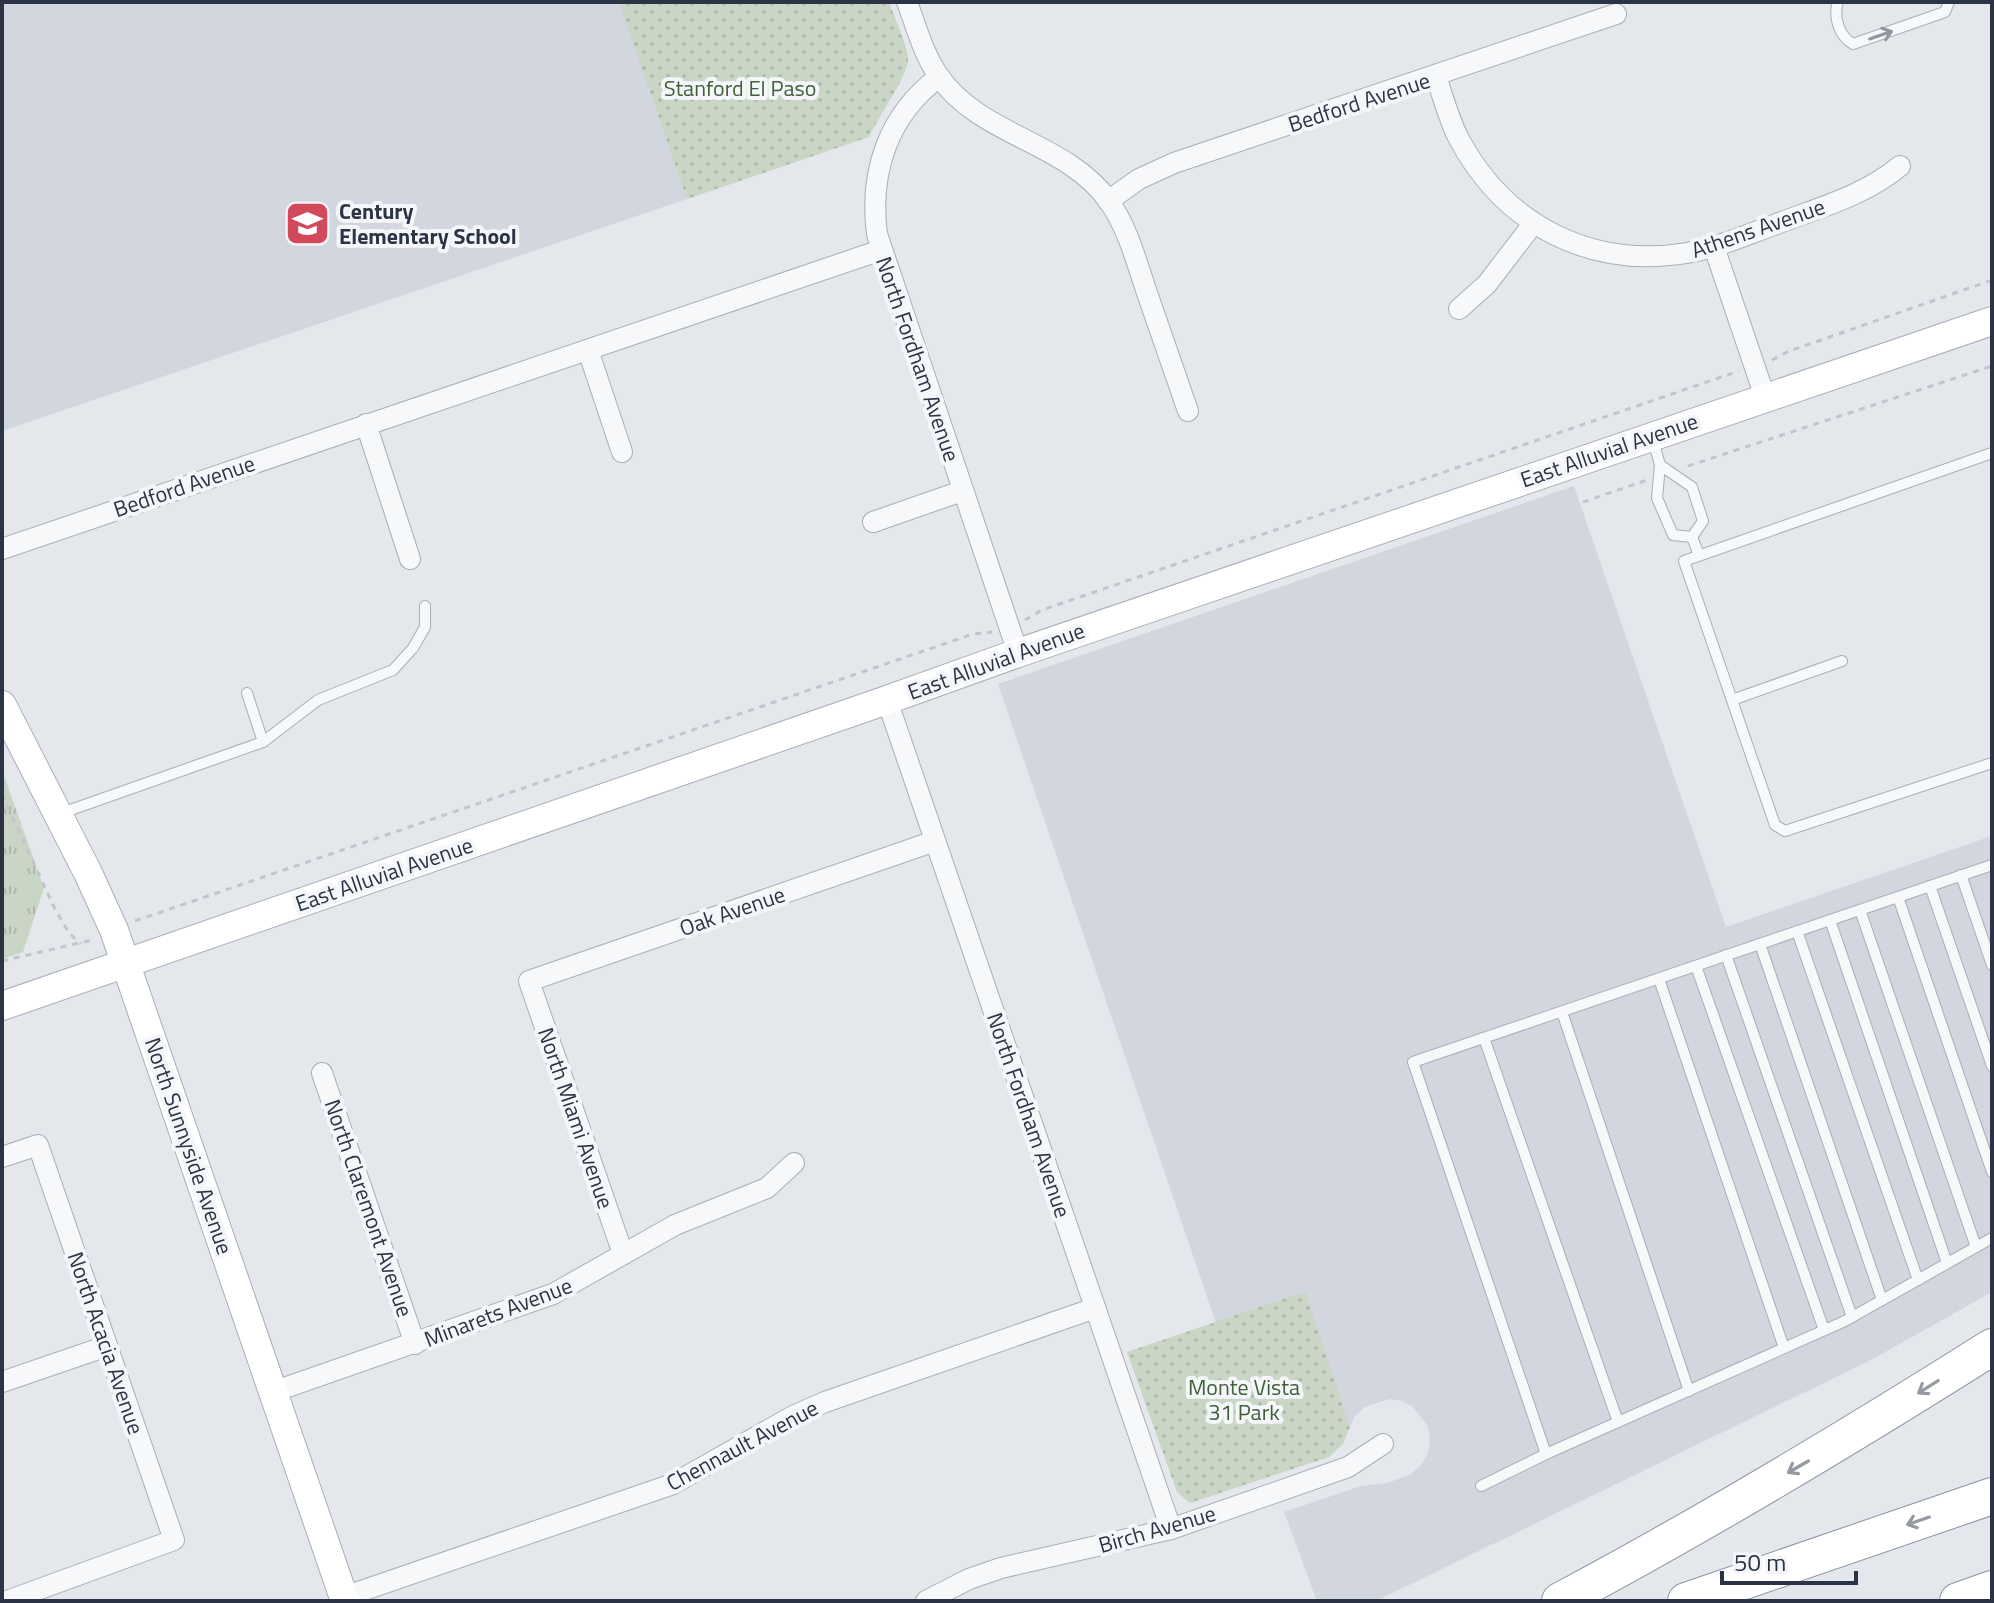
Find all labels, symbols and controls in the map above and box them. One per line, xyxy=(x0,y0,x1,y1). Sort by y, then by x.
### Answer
one-way arrow xyxy=(1868,26,1893,41)
street label: Bedford Avenue xyxy=(1284,63,1434,141)
park label: Stanford El Paso xyxy=(664,71,816,105)
street label: Athens Avenue xyxy=(1687,189,1829,267)
place label: Century Elementary School xyxy=(339,194,517,253)
school or university icon: Century Elementary School xyxy=(284,200,332,248)
street label: North Fordham Avenue xyxy=(867,252,969,466)
street label: East Alluvial Avenue xyxy=(1515,404,1703,496)
street label: Bedford Avenue xyxy=(109,446,259,526)
street label: East Alluvial Avenue xyxy=(903,613,1089,709)
street label: East Alluvial Avenue xyxy=(290,828,478,920)
street label: Oak Avenue xyxy=(675,877,789,945)
street label: North Fordham Avenue xyxy=(978,1008,1080,1222)
street label: North Miami Avenue xyxy=(529,1023,623,1213)
street label: North Sunnyside Avenue xyxy=(136,1033,242,1259)
street label: North Claremont Avenue xyxy=(316,1095,422,1321)
street label: North Acacia Avenue xyxy=(59,1247,153,1439)
street label: Minarets Avenue xyxy=(419,1268,577,1356)
park label: Monte Vista 31 Park xyxy=(1188,1370,1300,1429)
one-way arrow xyxy=(1918,1379,1940,1396)
street label: Chennault Avenue xyxy=(660,1391,824,1499)
one-way arrow xyxy=(1787,1459,1810,1475)
street label: Birch Avenue xyxy=(1094,1496,1220,1562)
one-way arrow xyxy=(1906,1515,1931,1530)
scale bar xyxy=(1722,1535,1856,1585)
text: 50 m xyxy=(1734,1544,1786,1580)

